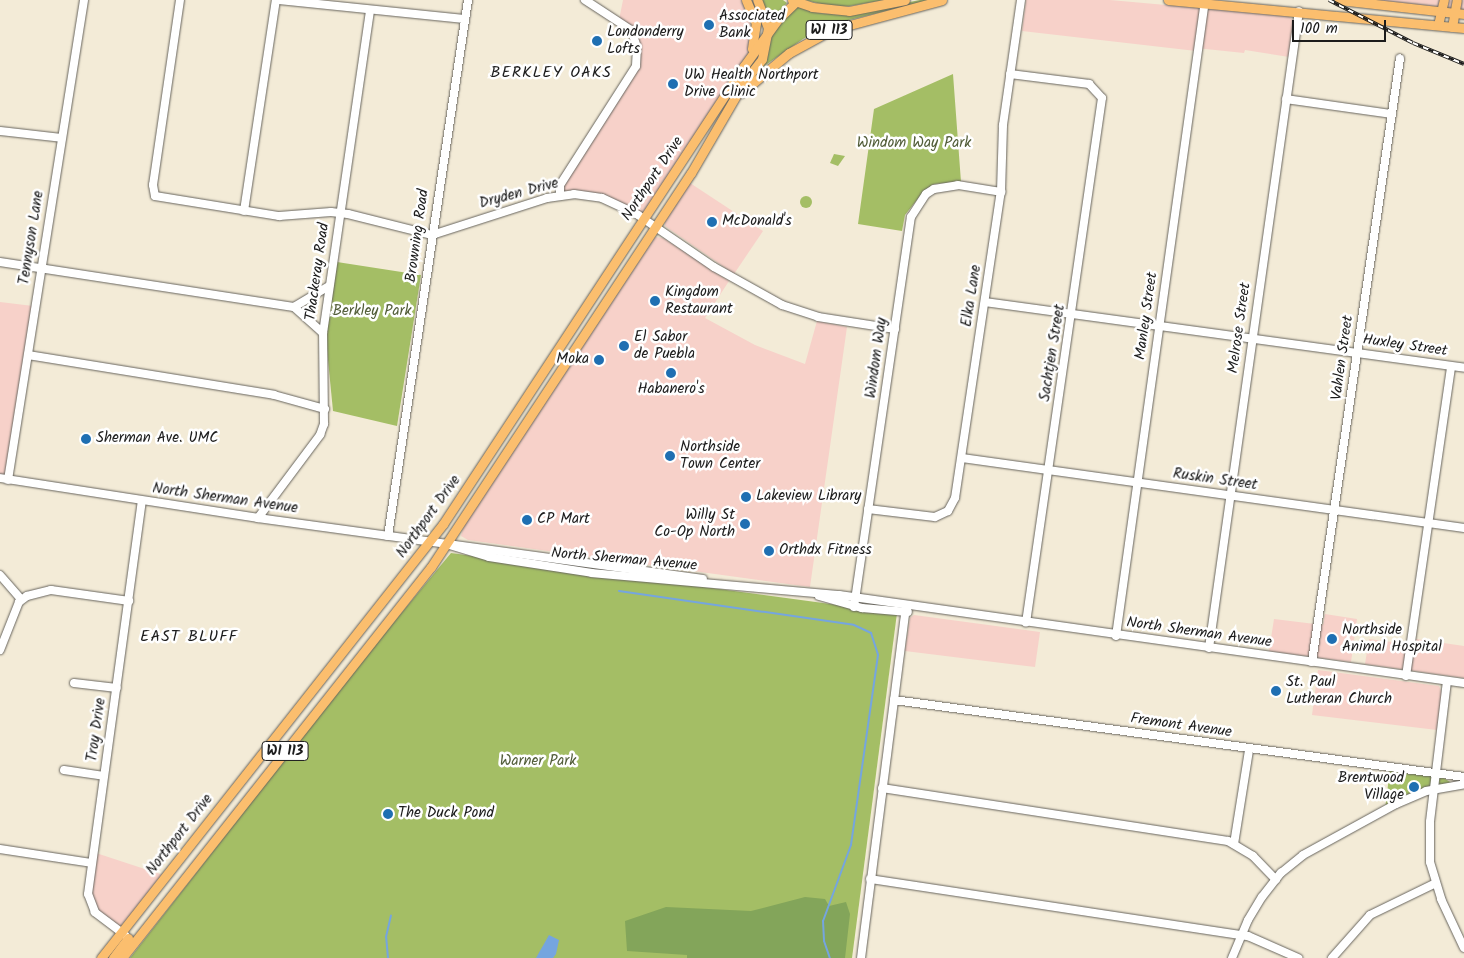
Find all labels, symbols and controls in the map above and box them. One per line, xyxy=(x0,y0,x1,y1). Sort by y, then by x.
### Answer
place label: Associated Bank xyxy=(719,7,785,42)
scale bar xyxy=(1294,10,1388,42)
text: 100 m xyxy=(1300,17,1338,41)
road number: WI 113 xyxy=(805,18,853,42)
marker: Associated Bank xyxy=(703,19,715,31)
place label: Londonderry Lofts xyxy=(607,23,683,58)
marker: Londonderry Lofts xyxy=(591,35,603,47)
district label: BERKLEY OAKS xyxy=(489,63,613,83)
place label: UW Health Northport Drive Clinic xyxy=(684,66,819,101)
marker: UW Health Northport Drive Clinic xyxy=(666,77,680,91)
street label: Northport Drive xyxy=(618,133,688,225)
park label: Windom Way Park xyxy=(857,135,971,153)
street label: Dryden Drive xyxy=(477,175,561,213)
street label: Browning Road xyxy=(403,188,433,284)
street label: Tennyson Lane xyxy=(16,190,48,286)
place label: McDonald's xyxy=(722,213,792,231)
marker: McDonald's xyxy=(706,216,718,228)
street label: Thackeray Road xyxy=(302,222,334,322)
street label: Elka Lane xyxy=(958,264,986,328)
street label: Manley Street xyxy=(1132,271,1162,361)
street label: Melrose Street xyxy=(1225,282,1255,374)
place label: Kingdom Restaurant xyxy=(665,283,733,318)
marker: Kingdom Restaurant xyxy=(649,295,661,307)
park label: Berkley Park xyxy=(333,303,411,321)
street label: Sachtjen Street xyxy=(1036,303,1070,403)
street label: Vahlen Street xyxy=(1328,314,1358,402)
street label: Windom Way xyxy=(862,316,892,400)
place label: El Sabor de Puebla xyxy=(634,328,695,363)
street label: Huxley Street xyxy=(1362,331,1448,361)
marker: El Sabor de Puebla xyxy=(618,340,630,352)
place label: Moka xyxy=(556,351,589,369)
marker: Moka xyxy=(593,354,605,366)
marker: Habanero's xyxy=(665,367,677,379)
place label: Habanero's xyxy=(637,381,705,399)
place label: Sherman Ave. UMC xyxy=(96,430,218,448)
marker: Sherman Ave. UMC xyxy=(80,433,92,445)
place label: Northside Town Center xyxy=(680,438,760,473)
marker: Northside Town Center xyxy=(664,450,676,462)
street label: Ruskin Street xyxy=(1172,465,1258,495)
street label: Northport Drive xyxy=(393,472,465,562)
street label: North Sherman Avenue xyxy=(151,480,299,518)
place label: Lakeview Library xyxy=(756,488,861,506)
marker: Lakeview Library xyxy=(740,491,752,503)
place label: Willy St Co-Op North xyxy=(654,506,735,541)
place label: CP Mart xyxy=(537,511,590,529)
marker: CP Mart xyxy=(521,514,533,526)
marker: Willy St Co-Op North xyxy=(739,518,751,530)
place label: Orthdx Fitness xyxy=(779,542,872,560)
street label: North Sherman Avenue xyxy=(550,545,698,575)
marker: Orthdx Fitness xyxy=(763,545,775,557)
street label: North Sherman Avenue xyxy=(1125,614,1273,652)
place label: Northside Animal Hospital xyxy=(1342,621,1442,656)
district label: EAST BLUFF xyxy=(139,627,239,647)
marker: Northside Animal Hospital xyxy=(1326,633,1338,645)
place label: St. Paul Lutheran Church xyxy=(1286,673,1392,708)
marker: St. Paul Lutheran Church xyxy=(1270,685,1282,697)
street label: Troy Drive xyxy=(84,697,110,763)
street label: Fremont Avenue xyxy=(1129,710,1233,742)
road number: WI 113 xyxy=(261,739,309,762)
park label: Warner Park xyxy=(500,753,576,771)
place label: Brentwood Village xyxy=(1338,769,1404,804)
marker: Brentwood Village xyxy=(1408,781,1420,793)
street label: Northport Drive xyxy=(143,791,217,879)
place label: The Duck Pond xyxy=(398,805,494,823)
marker: The Duck Pond xyxy=(382,808,394,820)

